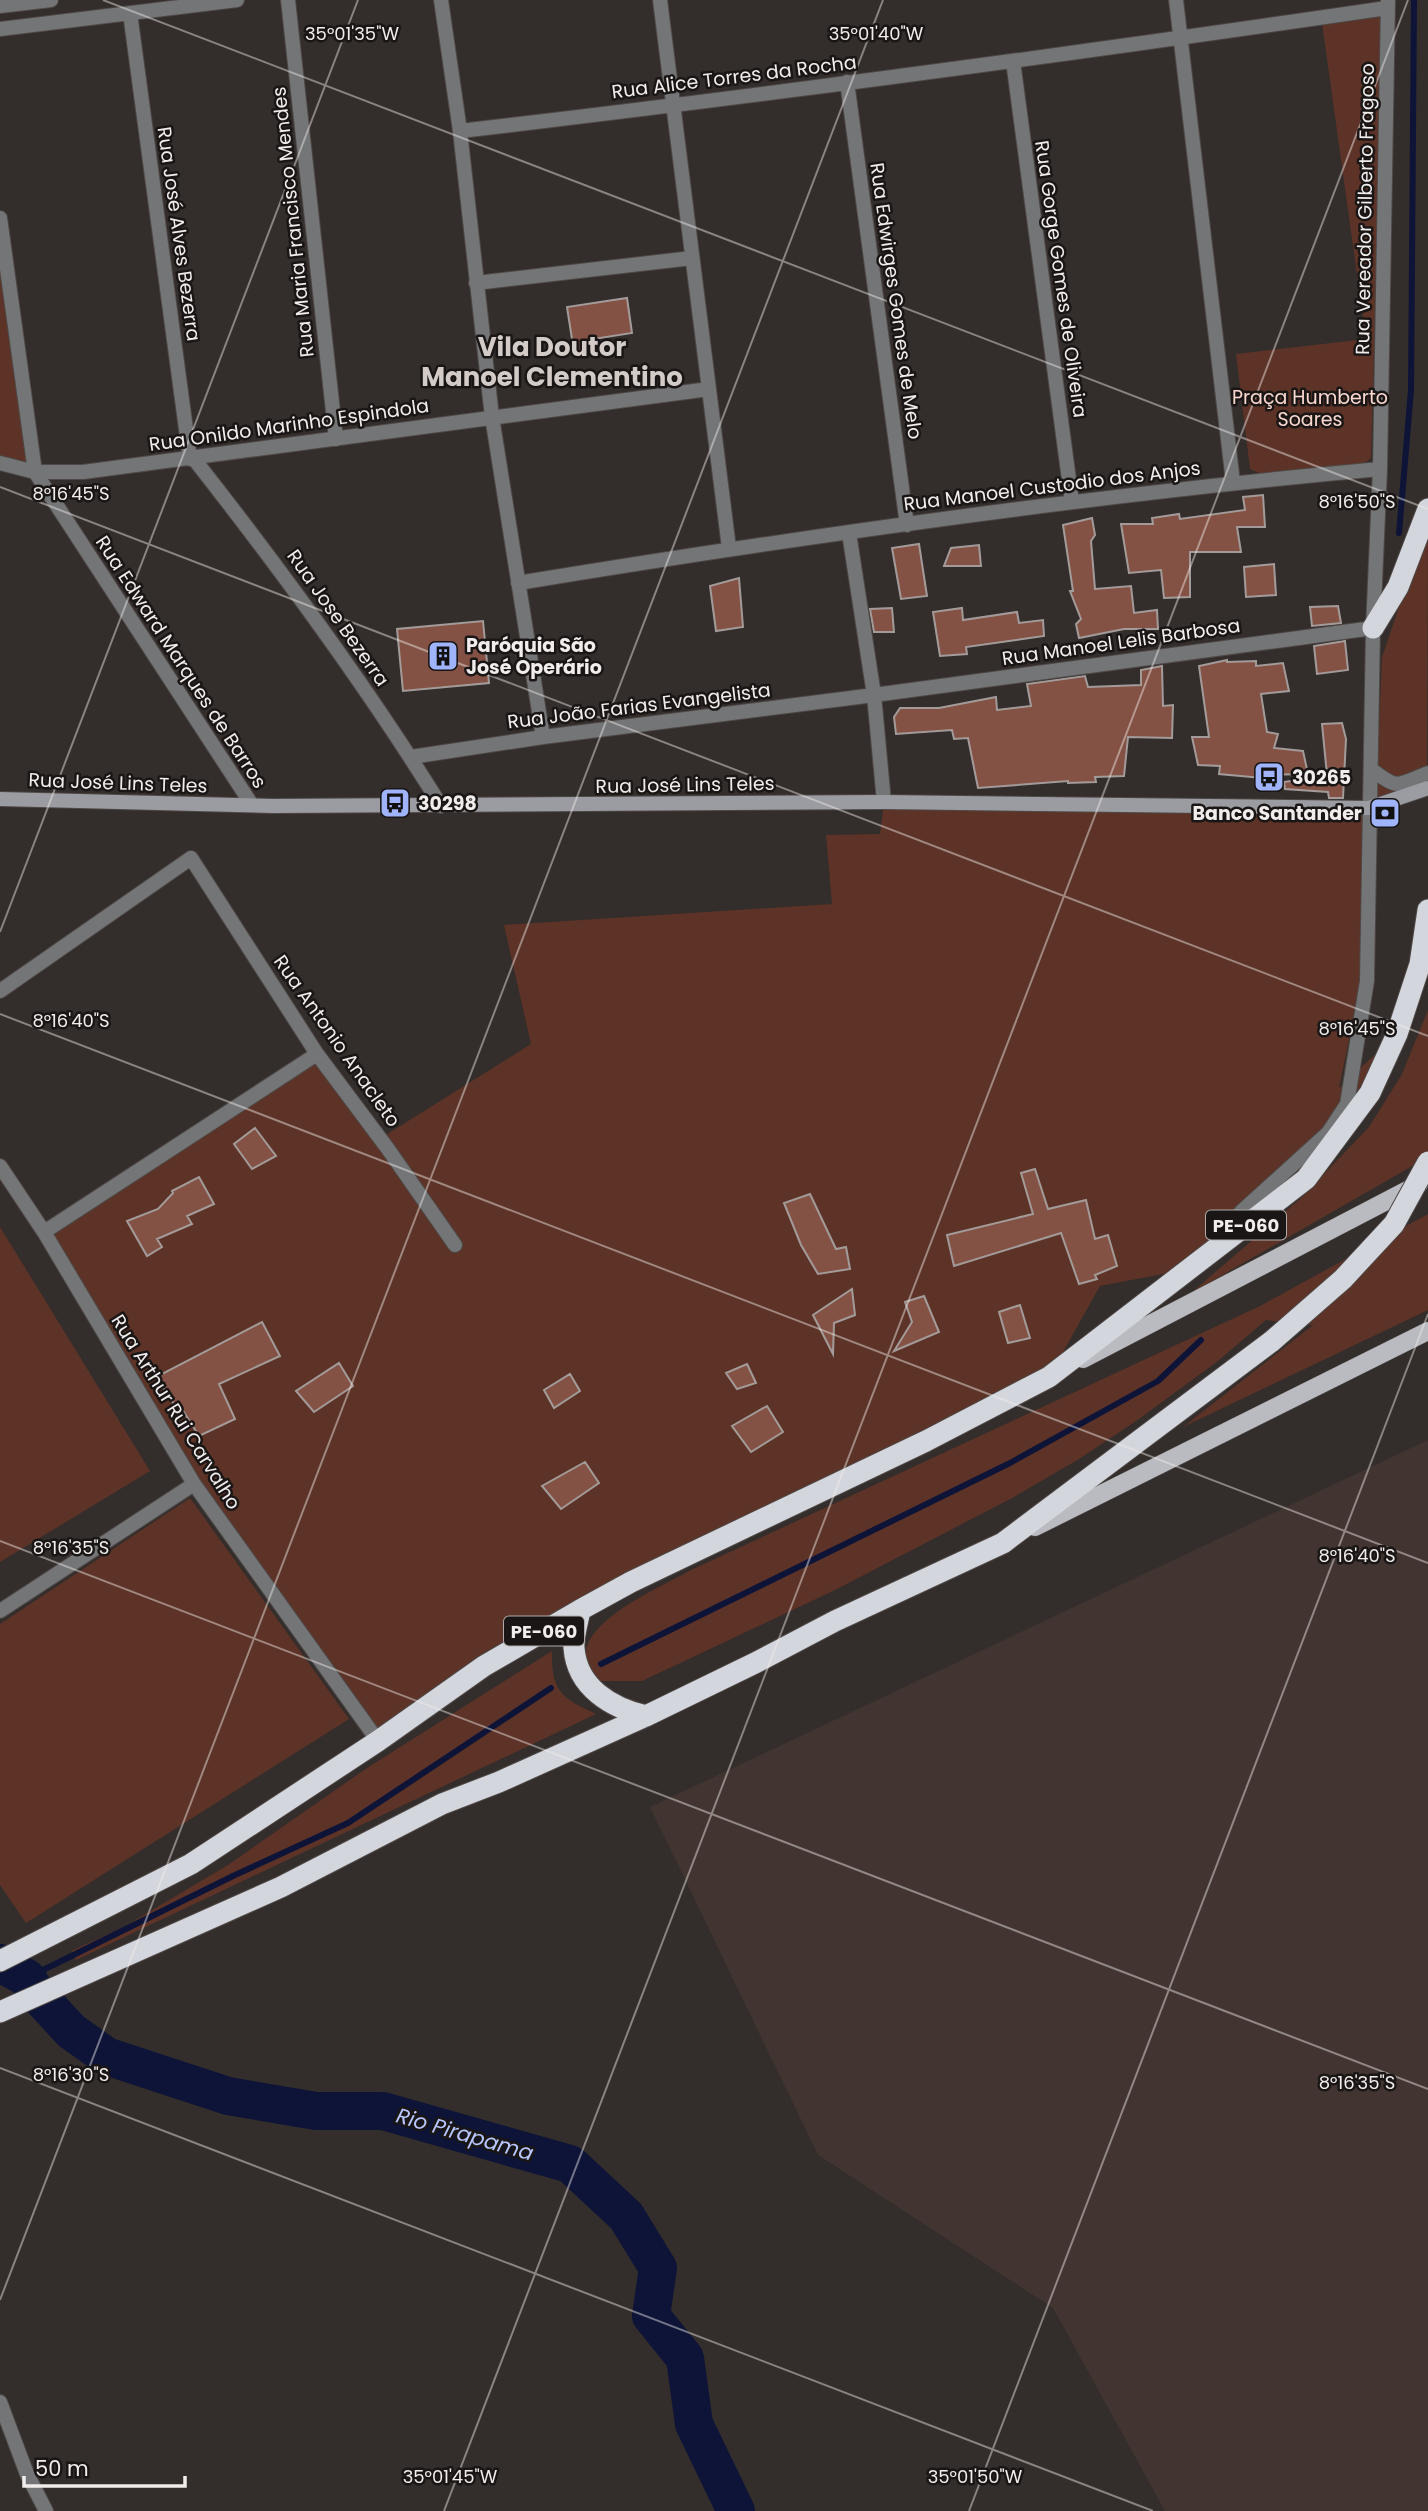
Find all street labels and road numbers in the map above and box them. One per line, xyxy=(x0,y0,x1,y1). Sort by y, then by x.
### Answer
street label: Rua Alice Torres da Rocha xyxy=(610,49,858,105)
street label: Rua Vereador Gilberto Fragoso xyxy=(1349,63,1381,355)
street label: Rua Maria Francisco Mendes xyxy=(265,85,321,359)
street label: Rua José Alves Bezerra xyxy=(151,125,207,343)
street label: Rua Gorge Gomes de Oliveira xyxy=(1028,139,1094,419)
street label: Rua Edwirges Gomes de Melo xyxy=(863,161,929,441)
street label: Rua Onildo Marinho Espindola xyxy=(147,392,431,458)
street label: Rua Manoel Custodio dos Anjos xyxy=(902,454,1202,518)
street label: Rua Edward Marques de Barros xyxy=(89,530,273,794)
street label: Rua Jose Bezerra xyxy=(281,544,395,692)
street label: Rua Manoel Lelis Barbosa xyxy=(1000,612,1242,672)
street label: Rua João Farias Evangelista xyxy=(506,676,772,736)
street label: Rua José Lins Teles xyxy=(28,766,208,800)
street label: Rua José Lins Teles xyxy=(595,770,775,800)
street label: Rua Antonio Anacleto xyxy=(267,949,407,1133)
road number: PE-060 xyxy=(1206,1210,1286,1240)
street label: Rua Arthur Rui Carvalho xyxy=(105,1309,247,1515)
road number: PE-060 xyxy=(504,1616,584,1646)

